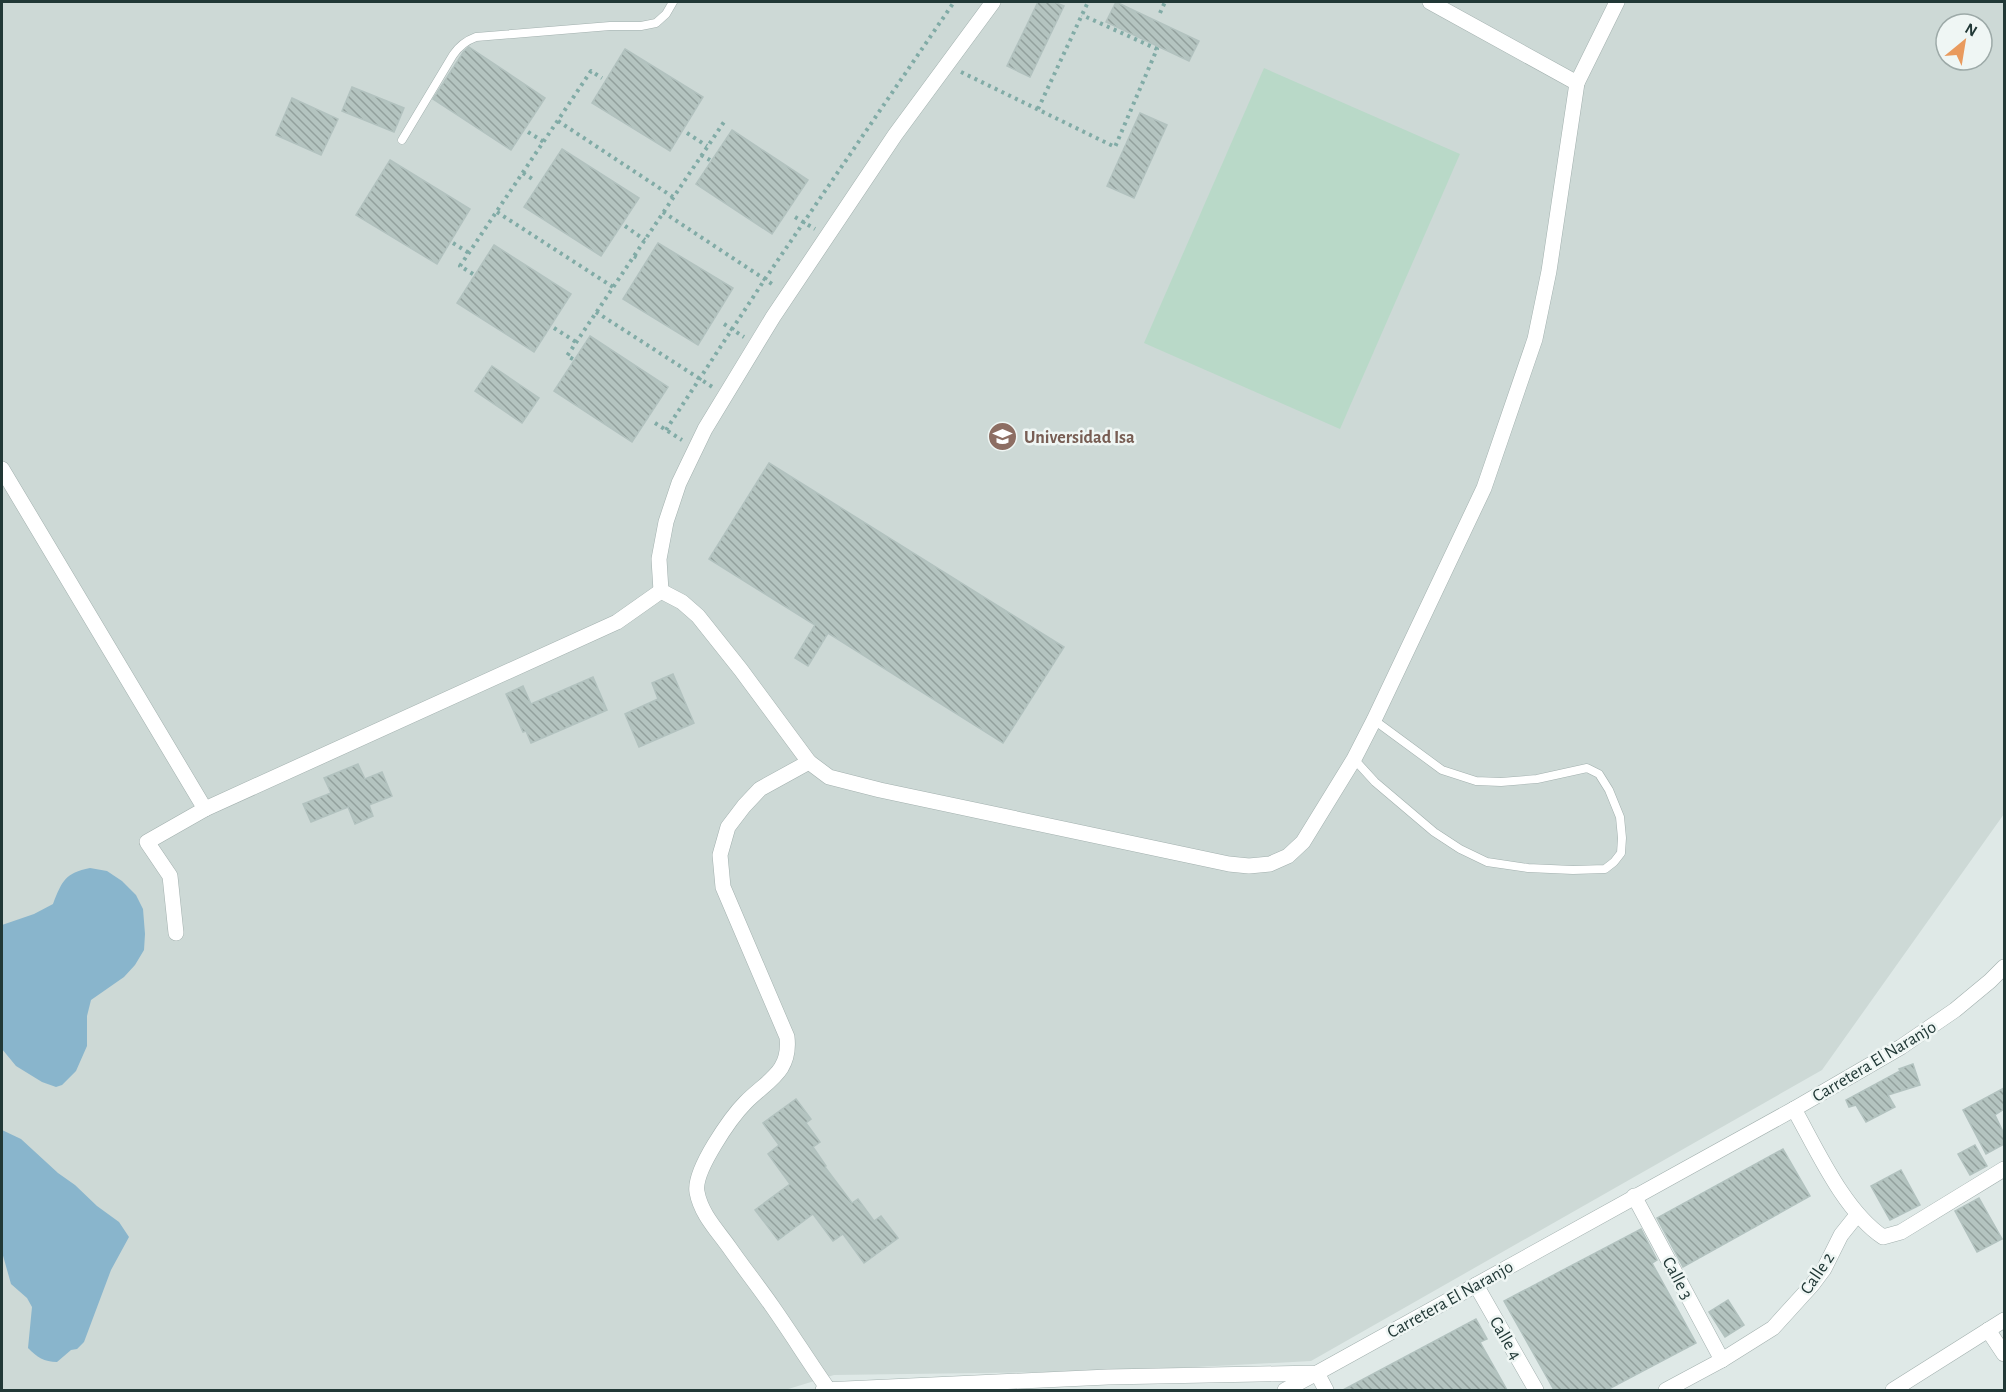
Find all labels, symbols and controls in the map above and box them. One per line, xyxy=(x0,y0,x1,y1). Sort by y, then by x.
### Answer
north arrow xyxy=(1934,12,1994,72)
text: N xyxy=(1962,20,1980,40)
school or university icon: Universidad Isa xyxy=(987,421,1019,453)
place label: Universidad Isa xyxy=(1024,429,1135,447)
street label: Carretera El Naranjo xyxy=(1809,1018,1940,1106)
street label: Calle 2 xyxy=(1797,1249,1838,1298)
street label: Calle 3 xyxy=(1659,1254,1696,1303)
street label: Carretera El Naranjo xyxy=(1384,1258,1517,1342)
street label: Calle 4 xyxy=(1486,1314,1525,1363)

